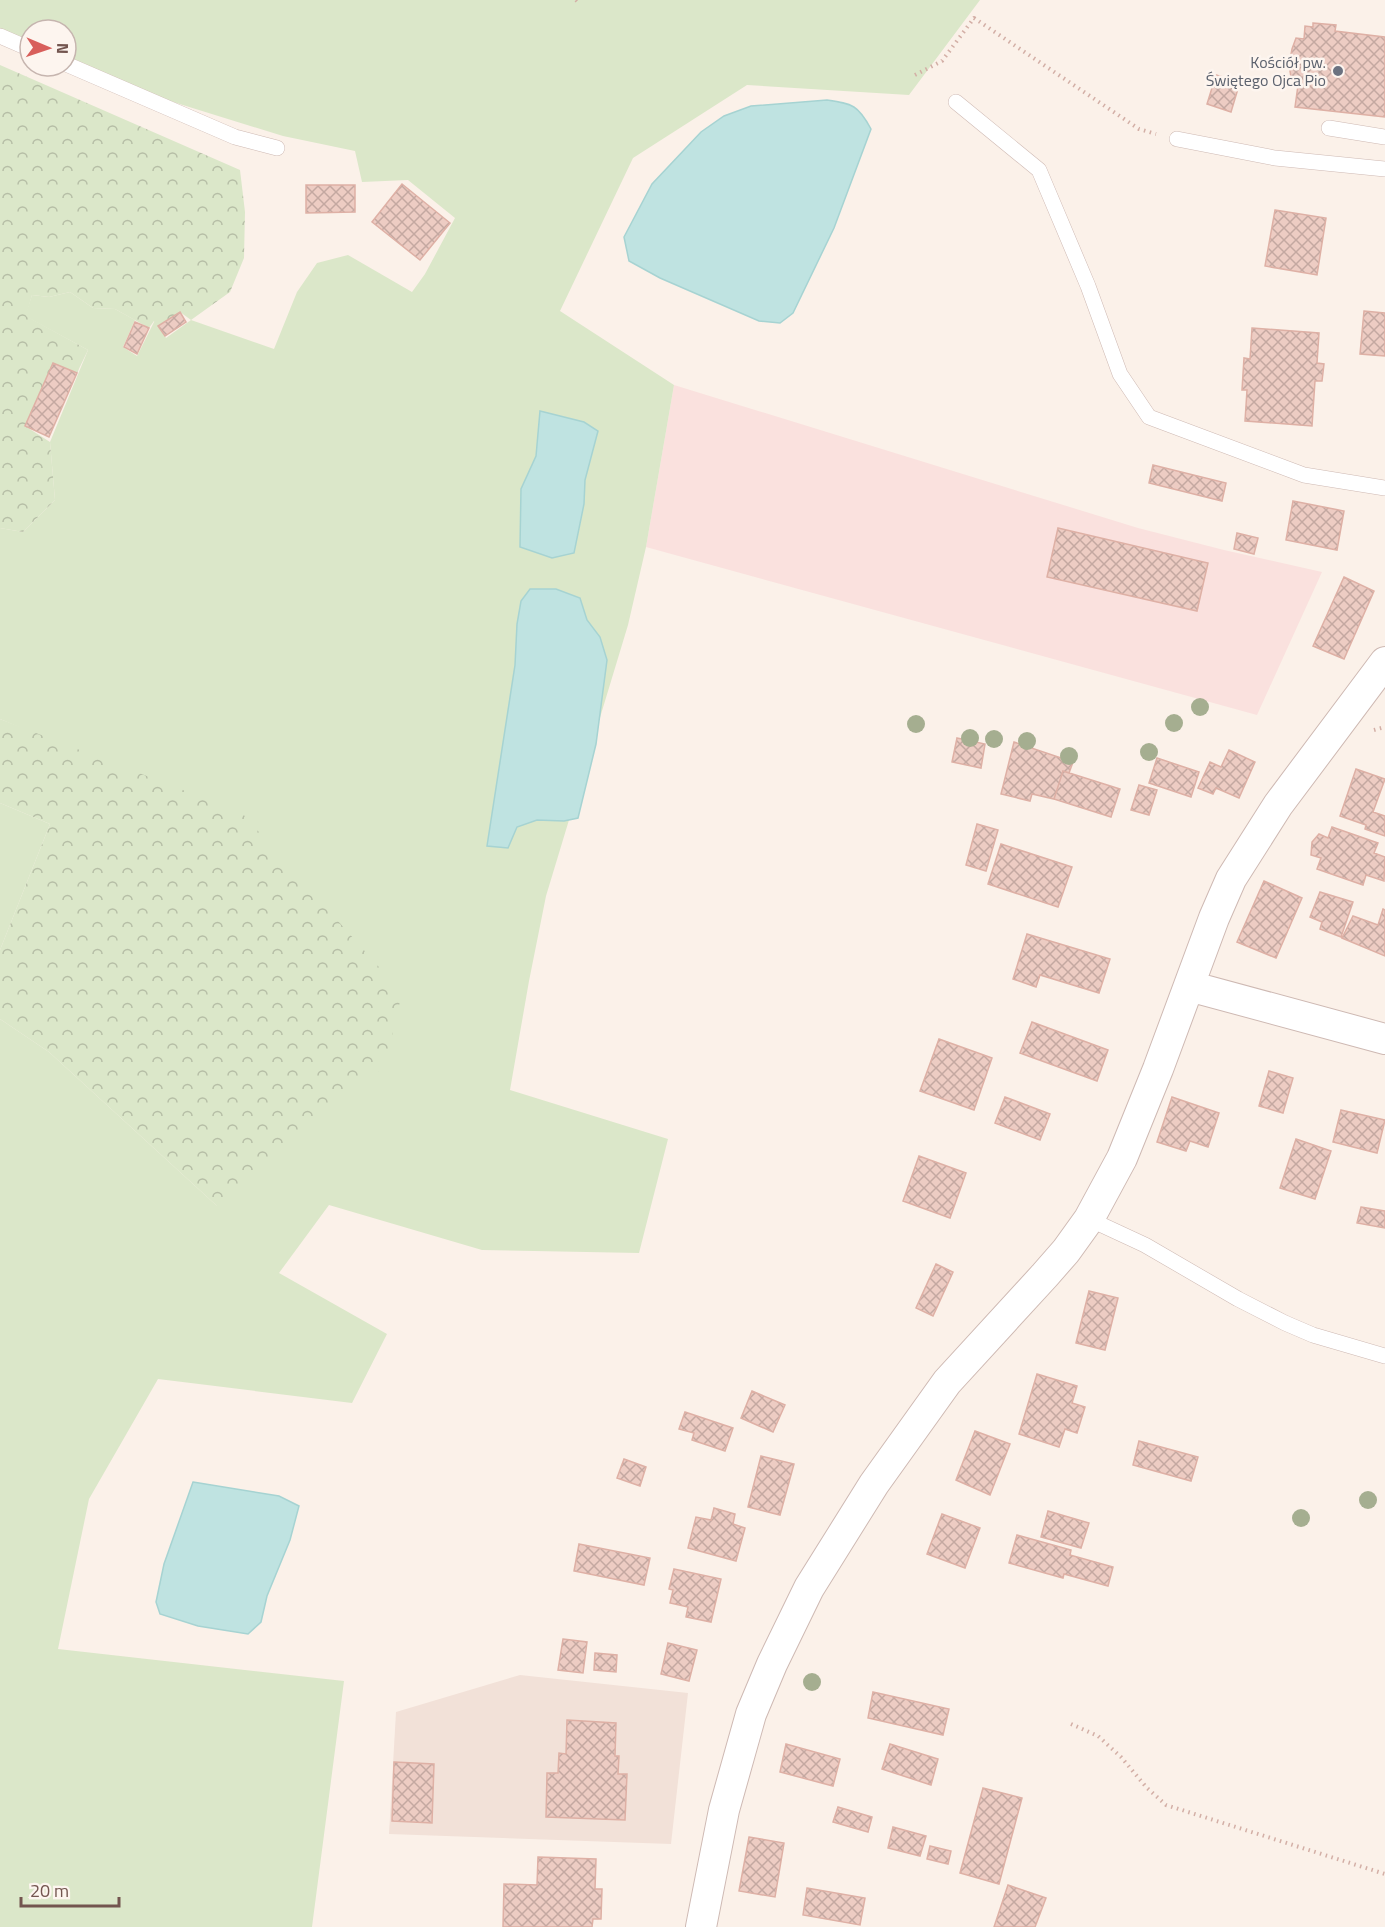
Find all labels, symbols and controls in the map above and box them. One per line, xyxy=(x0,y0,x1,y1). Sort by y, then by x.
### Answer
north arrow xyxy=(18,18,78,78)
text: N xyxy=(51,43,75,54)
place label: Kościół pw. Świętego Ojca Pio xyxy=(1206,50,1326,92)
marker: Kościół pw. Świętego Ojca Pio xyxy=(1331,64,1345,78)
scale bar xyxy=(21,1870,118,1908)
text: 20 m xyxy=(30,1877,69,1904)

